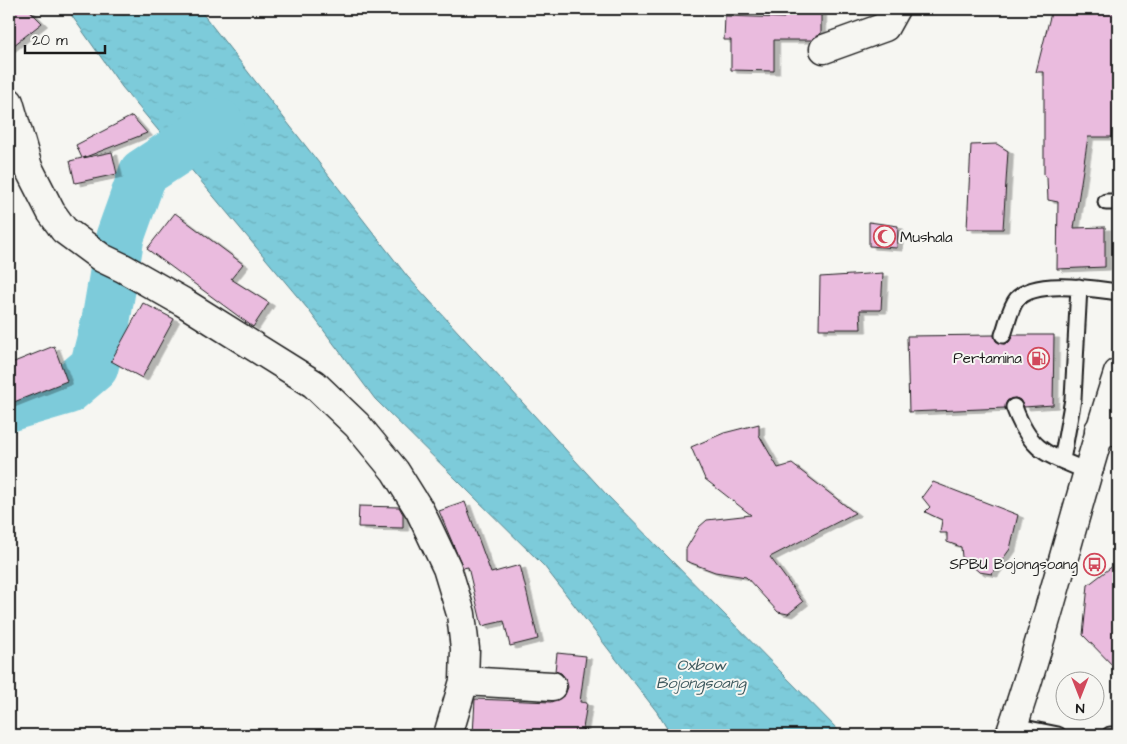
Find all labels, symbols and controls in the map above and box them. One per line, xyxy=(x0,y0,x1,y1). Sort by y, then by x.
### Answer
scale bar xyxy=(25,22,105,54)
text: 20 m xyxy=(32,30,68,51)
mosque icon: Mushala xyxy=(872,225,896,249)
place label: Mushala xyxy=(900,227,953,248)
fuel station icon: Pertamina xyxy=(1026,346,1050,370)
place label: Pertamina xyxy=(953,348,1022,369)
bus stop icon: SPBU Bojongsoang xyxy=(1082,552,1106,576)
place label: SPBU Bojongsoang xyxy=(949,554,1078,576)
water label: Oxbow Bojongsoang xyxy=(656,654,748,695)
north arrow xyxy=(1054,672,1104,722)
text: N xyxy=(1075,698,1084,718)

